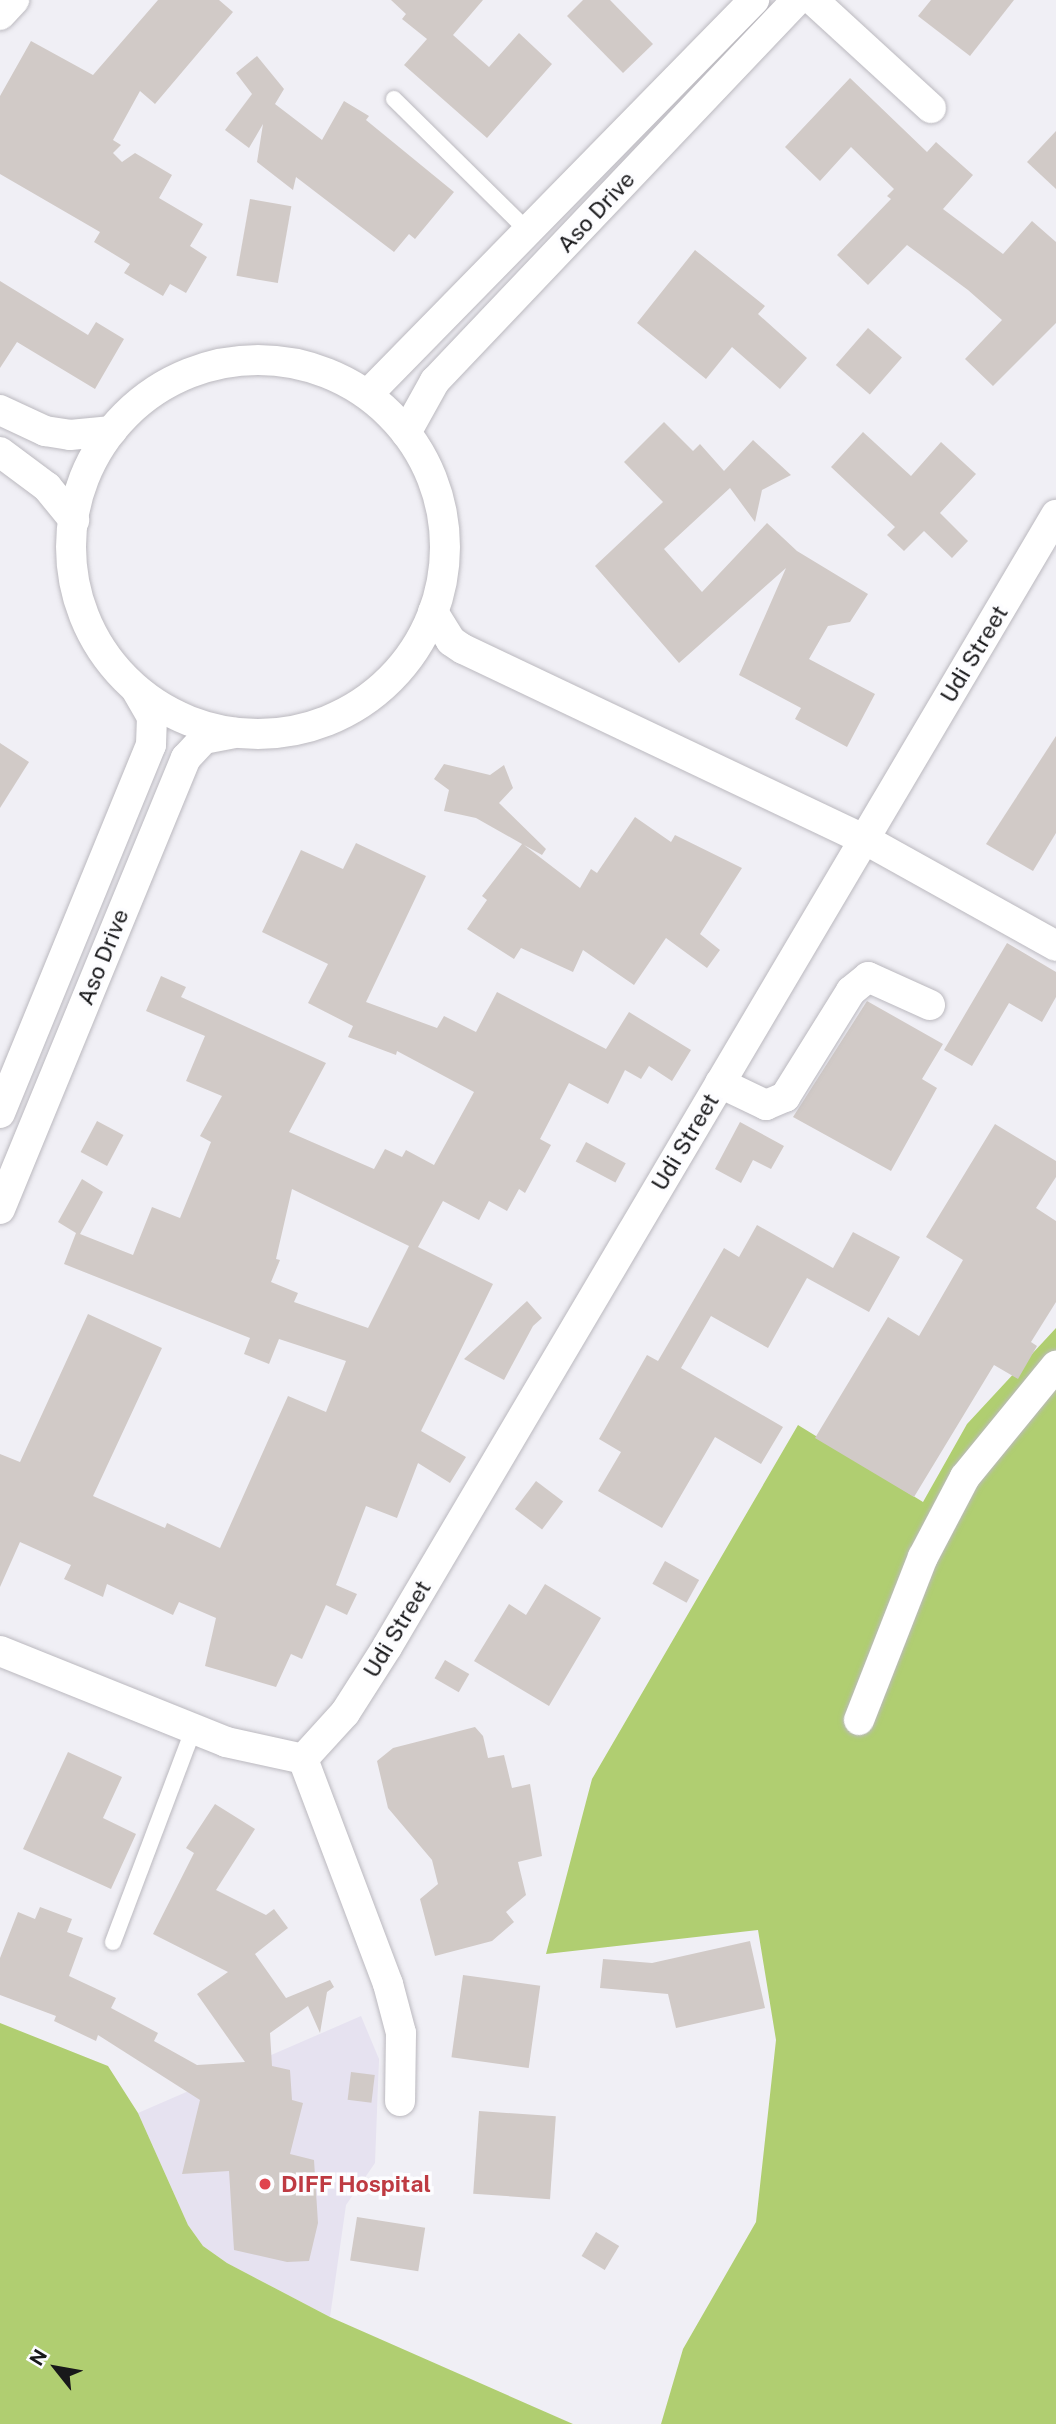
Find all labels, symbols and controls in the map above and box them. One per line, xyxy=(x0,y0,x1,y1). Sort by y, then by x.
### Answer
street label: Aso Drive xyxy=(551,166,641,258)
street label: Udi Street xyxy=(934,600,1014,708)
street label: Aso Drive xyxy=(71,905,135,1009)
street label: Udi Street xyxy=(645,1088,725,1196)
street label: Udi Street xyxy=(357,1575,437,1683)
place label: DIFF Hospital xyxy=(281,2170,431,2198)
marker: DIFF Hospital xyxy=(255,2174,275,2194)
north arrow xyxy=(21,2333,91,2403)
text: N xyxy=(25,2345,51,2369)

